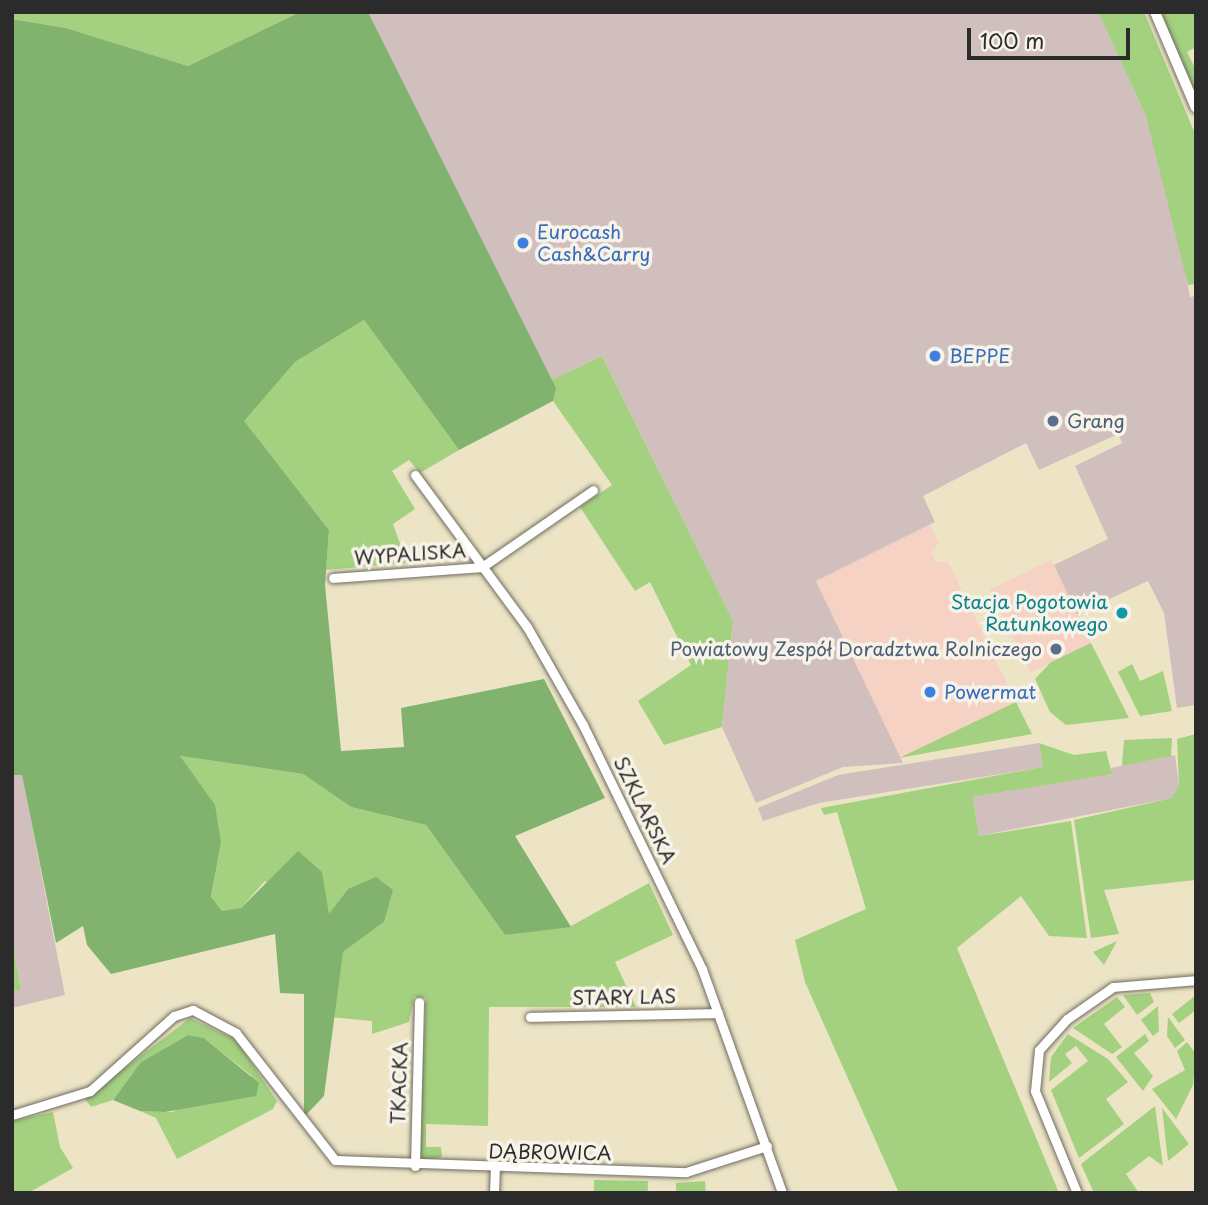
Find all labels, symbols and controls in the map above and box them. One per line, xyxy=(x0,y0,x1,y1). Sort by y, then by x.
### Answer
scale bar xyxy=(970,14,1133,58)
text: 100 m xyxy=(980,24,1044,56)
place label: Eurocash Cash&Carry xyxy=(537,221,650,265)
marker: Eurocash Cash&Carry xyxy=(515,235,531,251)
place label: BEPPE xyxy=(949,345,1010,367)
marker: BEPPE xyxy=(927,348,943,364)
place label: Grang xyxy=(1067,410,1125,432)
marker: Grang xyxy=(1045,413,1061,429)
street label: WYPALISKA xyxy=(353,539,467,569)
place label: Stacja Pogotowia Ratunkowego xyxy=(949,591,1108,635)
marker: Stacja Pogotowia Ratunkowego xyxy=(1114,605,1130,621)
place label: Powiatowy Zespół Doradztwa Rolniczego xyxy=(673,638,1042,660)
marker: Powiatowy Zespół Doradztwa Rolniczego xyxy=(1048,641,1064,657)
place label: Powermat xyxy=(944,681,1036,703)
marker: Powermat xyxy=(922,684,938,700)
street label: SZKLARSKA xyxy=(609,753,681,867)
street label: STARY LAS xyxy=(571,985,677,1009)
street label: TKACKA xyxy=(386,1041,412,1125)
street label: DĄBROWICA xyxy=(488,1140,612,1164)

